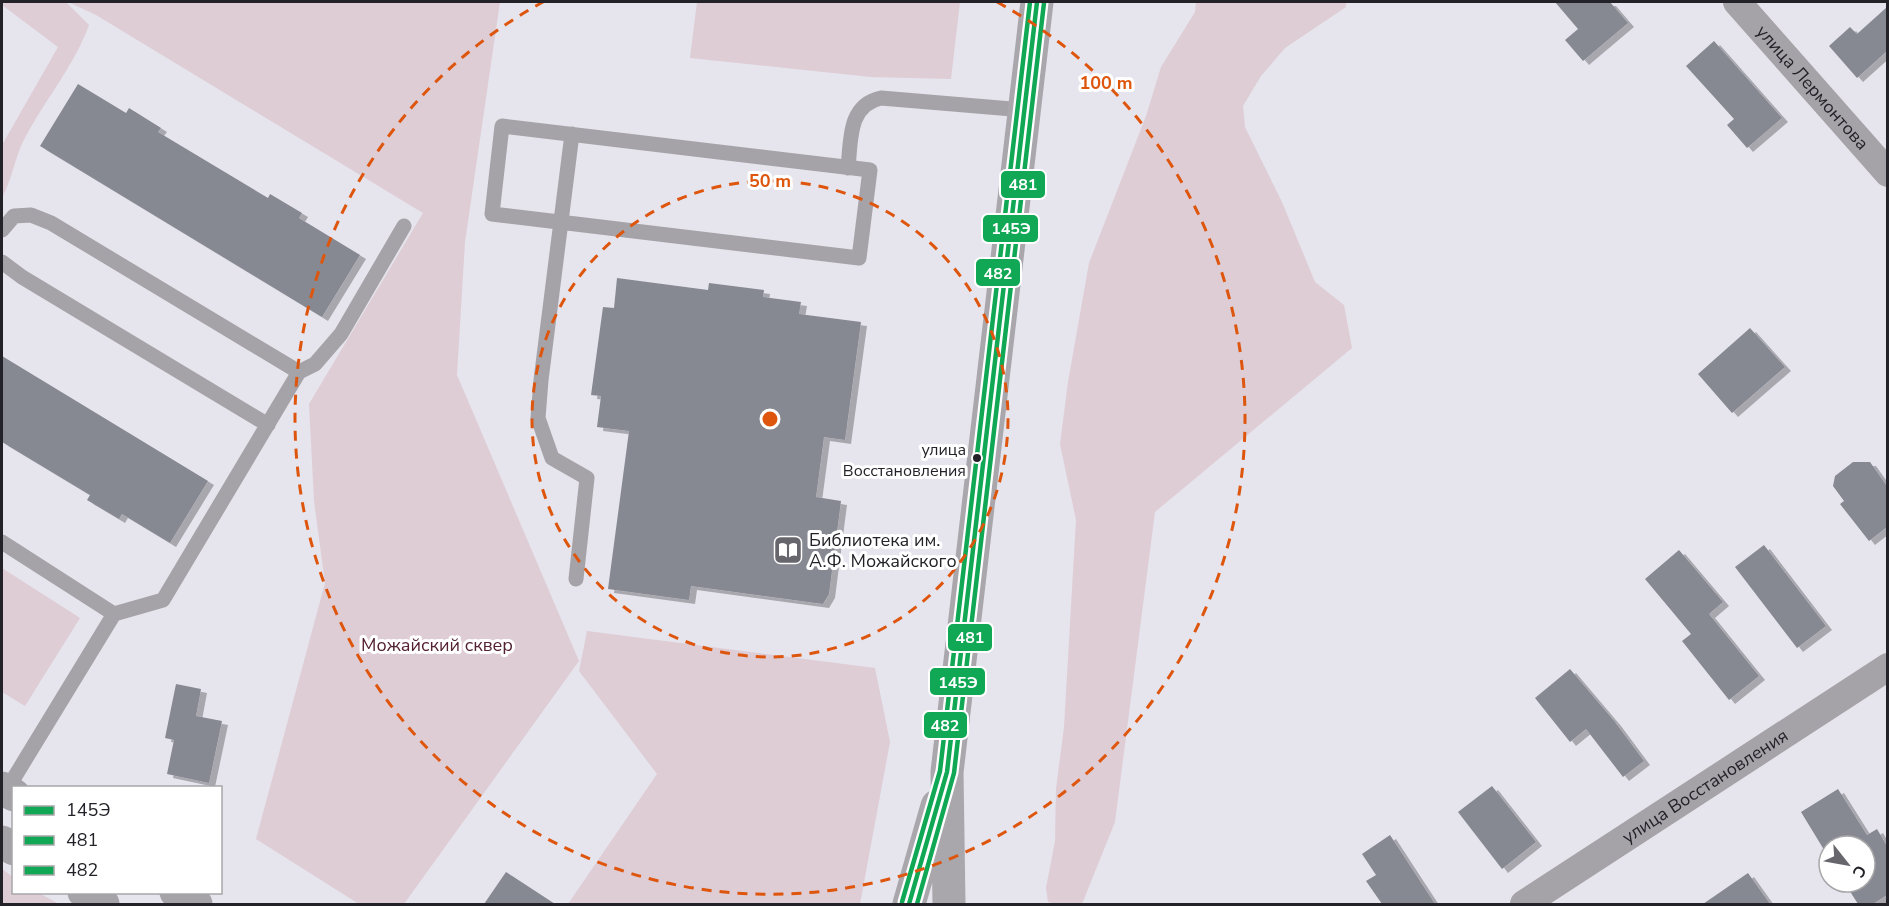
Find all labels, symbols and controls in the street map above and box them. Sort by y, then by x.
street label: улица Лермонтова [1751,20,1874,155]
text: 100 m [1079,71,1133,95]
text: 50 m [749,169,791,193]
line badge: 481 [1000,170,1046,199]
text: 481 [1009,174,1037,196]
line badge: 145Э [982,214,1039,243]
text: 145Э [991,218,1031,240]
line badge: 482 [975,258,1021,287]
text: 482 [984,263,1012,285]
centre of rings [760,409,780,429]
place label: улица Восстановления [843,439,966,482]
marker: улица Восстановления [971,452,983,464]
place label: Библиотека им. А.Ф. Можайского [809,528,957,573]
library icon: Библиотека им. А.Ф. Можайского [772,534,804,566]
line badge: 481 [947,623,993,652]
text: 481 [956,627,984,649]
park label: Можайский сквер [361,633,513,657]
line badge: 145Э [929,667,986,696]
text: 145Э [938,672,978,694]
line badge: 482 [923,711,968,739]
text: 482 [931,715,959,737]
street label: улица Восстановления [1617,723,1793,849]
legend [12,786,222,894]
text: 145Э [66,798,111,822]
text: 481 [66,828,98,852]
north arrow [1817,834,1877,894]
text: 482 [66,858,98,882]
text: С [1847,861,1871,882]

